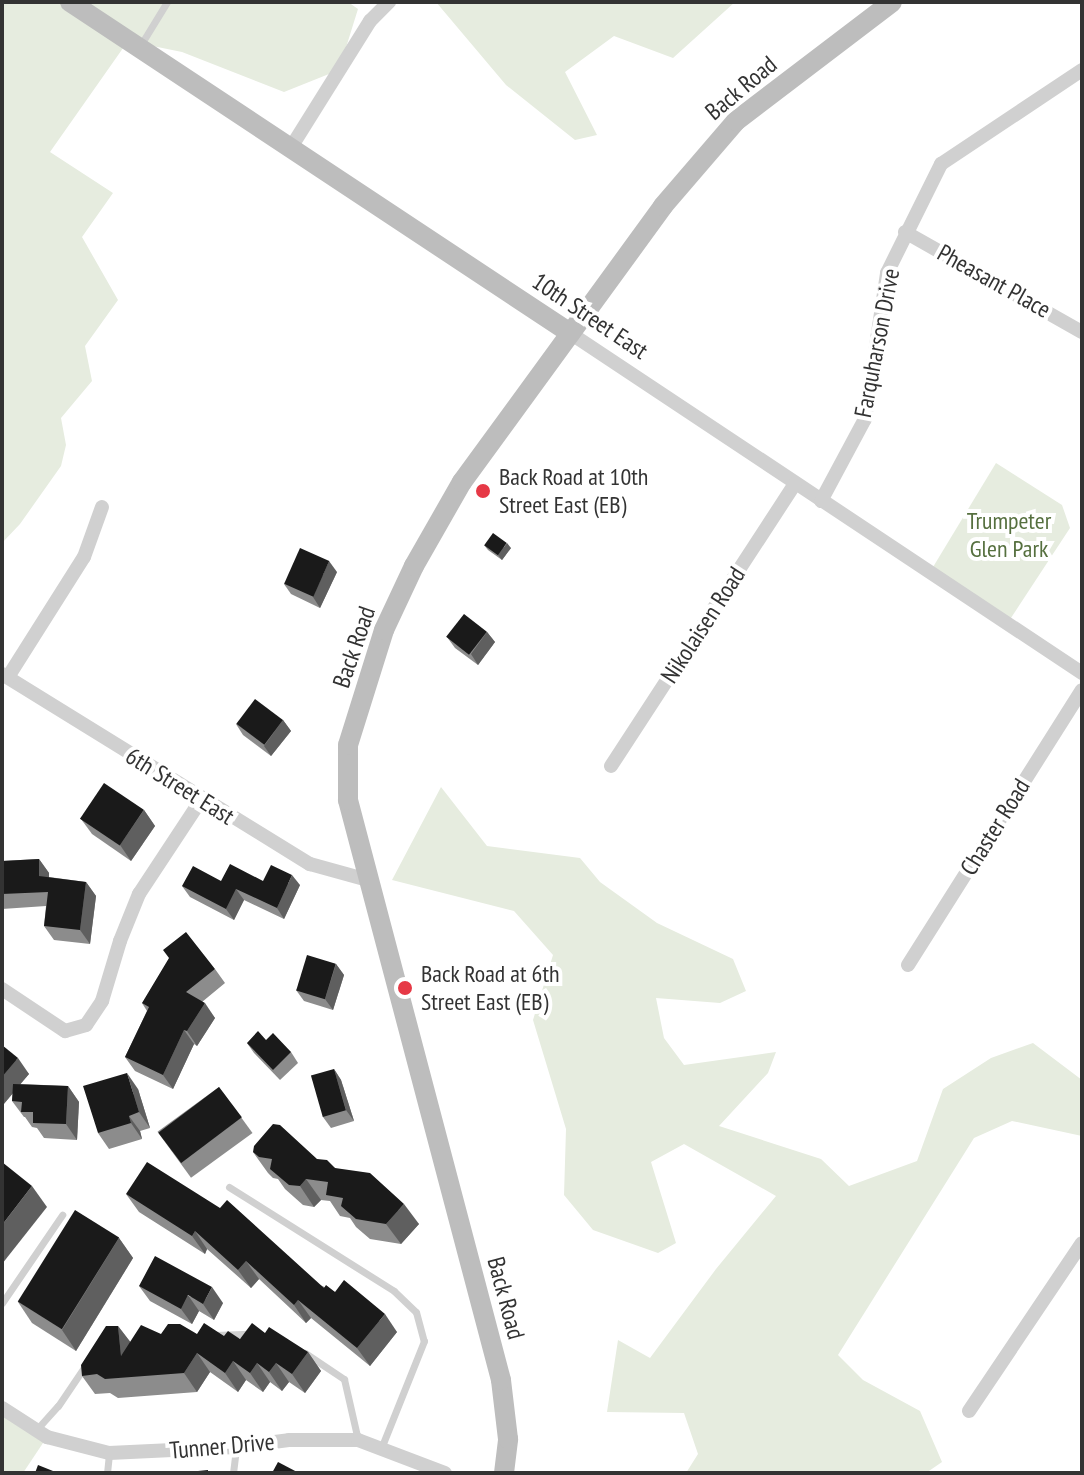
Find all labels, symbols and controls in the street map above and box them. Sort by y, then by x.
street label: Back Road [699,50,783,126]
street label: Pheasant Place [932,238,1056,324]
street label: Farquharson Drive [848,266,906,420]
street label: 10th Street East [527,267,653,365]
place label: Back Road at 10th Street East (EB) [499,463,649,519]
marker: Back Road at 10th Street East (EB) [474,482,492,500]
park label: Trumpeter Glen Park [967,507,1051,563]
street label: Nikolaisen Road [655,562,751,688]
street label: Back Road [327,602,381,692]
street label: 6th Street East [120,741,240,831]
street label: Chaster Road [954,773,1036,881]
place label: Back Road at 6th Street East (EB) [421,960,560,1016]
marker: Back Road at 6th Street East (EB) [396,979,414,997]
street label: Back Road [481,1253,531,1343]
street label: Tunner Drive [168,1427,276,1465]

